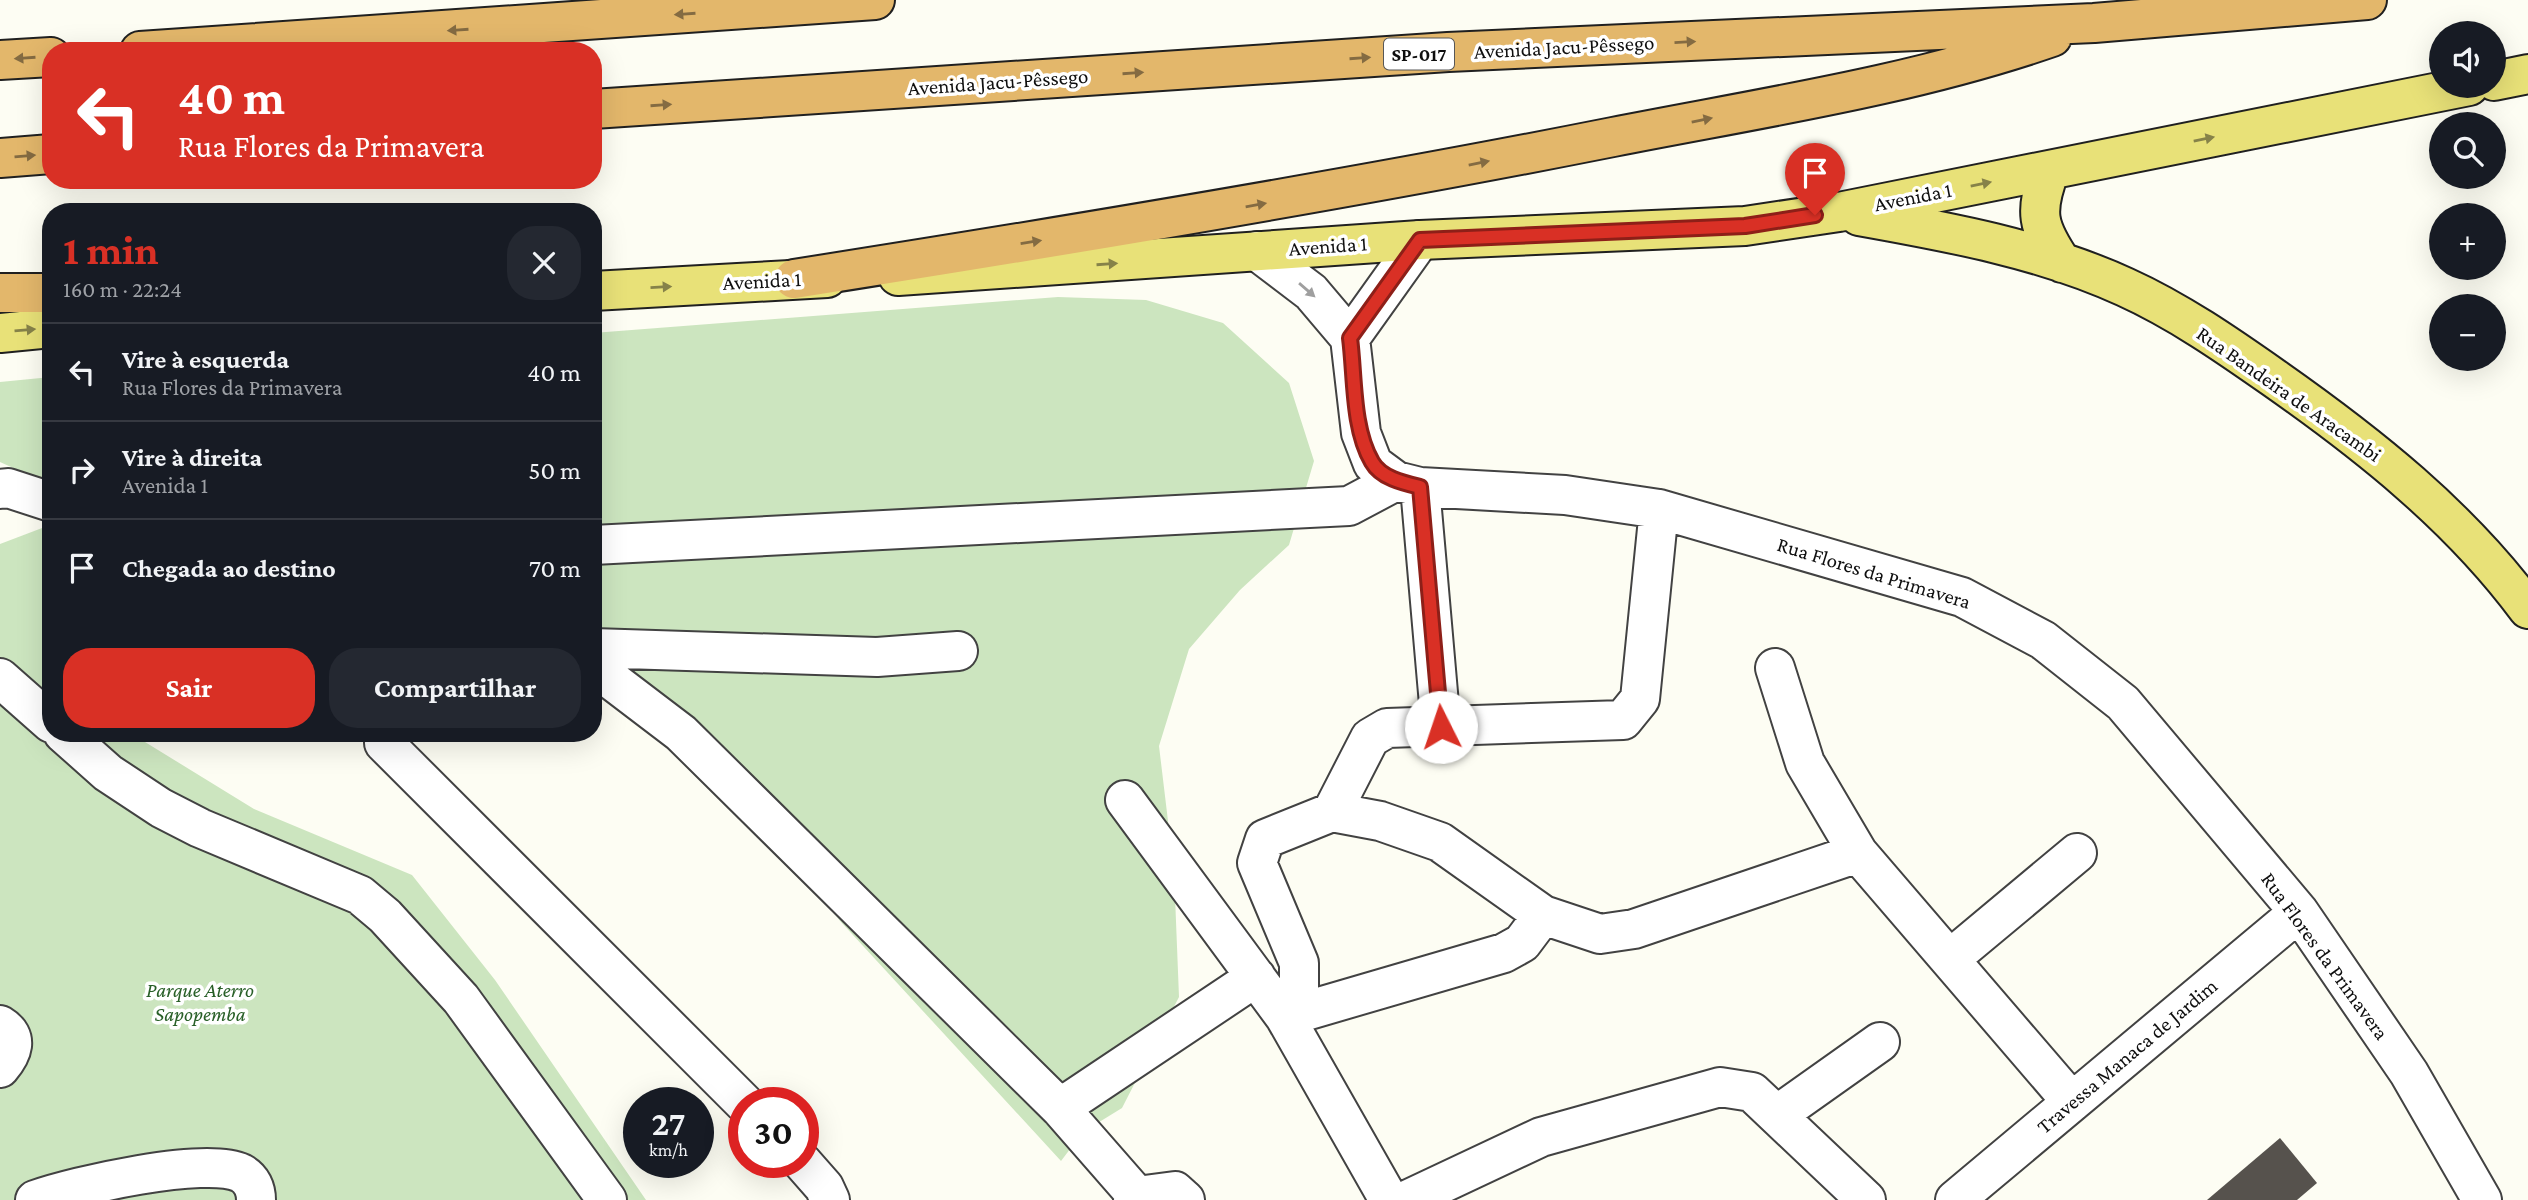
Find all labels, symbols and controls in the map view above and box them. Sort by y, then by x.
one-way arrow [674,9,696,20]
map controls [2429,21,2506,371]
button: sound [2429,21,2506,98]
one-way arrow [447,25,469,36]
street label: Avenida Jacu-Pêssego [1473,30,1655,64]
one-way arrow [1674,36,1696,47]
road number: SP-017 [1384,38,1454,70]
one-way arrow [1349,52,1371,63]
one-way arrow [14,53,36,64]
street label: Avenida Jacu-Pêssego [907,64,1089,100]
one-way arrow [1122,68,1144,79]
icon: left [63,70,154,161]
text: 40 m [178,70,285,125]
one-way arrow [651,99,673,110]
button: search [2429,112,2506,189]
one-way arrow [1691,114,1713,125]
text: Rua Flores da Primavera [178,128,484,164]
one-way arrow [2193,133,2215,144]
pin [1785,143,1845,215]
one-way arrow [15,150,37,161]
icon: arrive [1796,154,1834,192]
one-way arrow [1468,158,1490,169]
street label: Avenida 1 [1872,178,1954,216]
one-way arrow [1970,178,1992,189]
one-way arrow [1245,199,1267,210]
button: + [2429,203,2506,280]
text: 1 min [63,226,159,273]
button: close [507,226,581,300]
street label: Avenida 1 [1288,231,1368,261]
one-way arrow [1020,236,1042,247]
one-way arrow [1096,258,1118,269]
street label: Avenida 1 [722,267,802,295]
text: 160 m · 22:24 [63,276,182,302]
one-way arrow [651,281,673,292]
one-way arrow [1298,282,1316,298]
button: − [2429,294,2506,371]
street label: Rua Bandeira de Aracambi [2192,321,2386,467]
one-way arrow [15,325,37,336]
text: Vire à esquerda [122,345,289,374]
icon: left [63,353,101,391]
text: 40 m [527,358,581,387]
text: Rua Flores da Primavera [122,374,342,400]
text: Vire à direita [122,443,262,472]
icon: right [63,451,101,489]
text: 50 m [528,456,581,485]
text: Avenida 1 [122,472,208,498]
street label: Rua Flores da Primavera [1774,532,1974,614]
icon: arrive [63,549,101,587]
text: Chegada ao destino [122,554,336,583]
text: 70 m [529,554,581,583]
button: Sair [63,648,315,728]
button: Compartilhar [329,648,581,728]
position arrow [1404,690,1478,764]
street label: Rua Flores da Primavera [2256,868,2394,1045]
street label: Travessa Manaca de Jardim [2032,973,2222,1139]
park label: Parque Aterro Sapopemba [146,978,254,1026]
speed limit sign: 30 [728,1087,819,1178]
text: 27 [652,1104,685,1143]
text: km/h [649,1140,688,1160]

